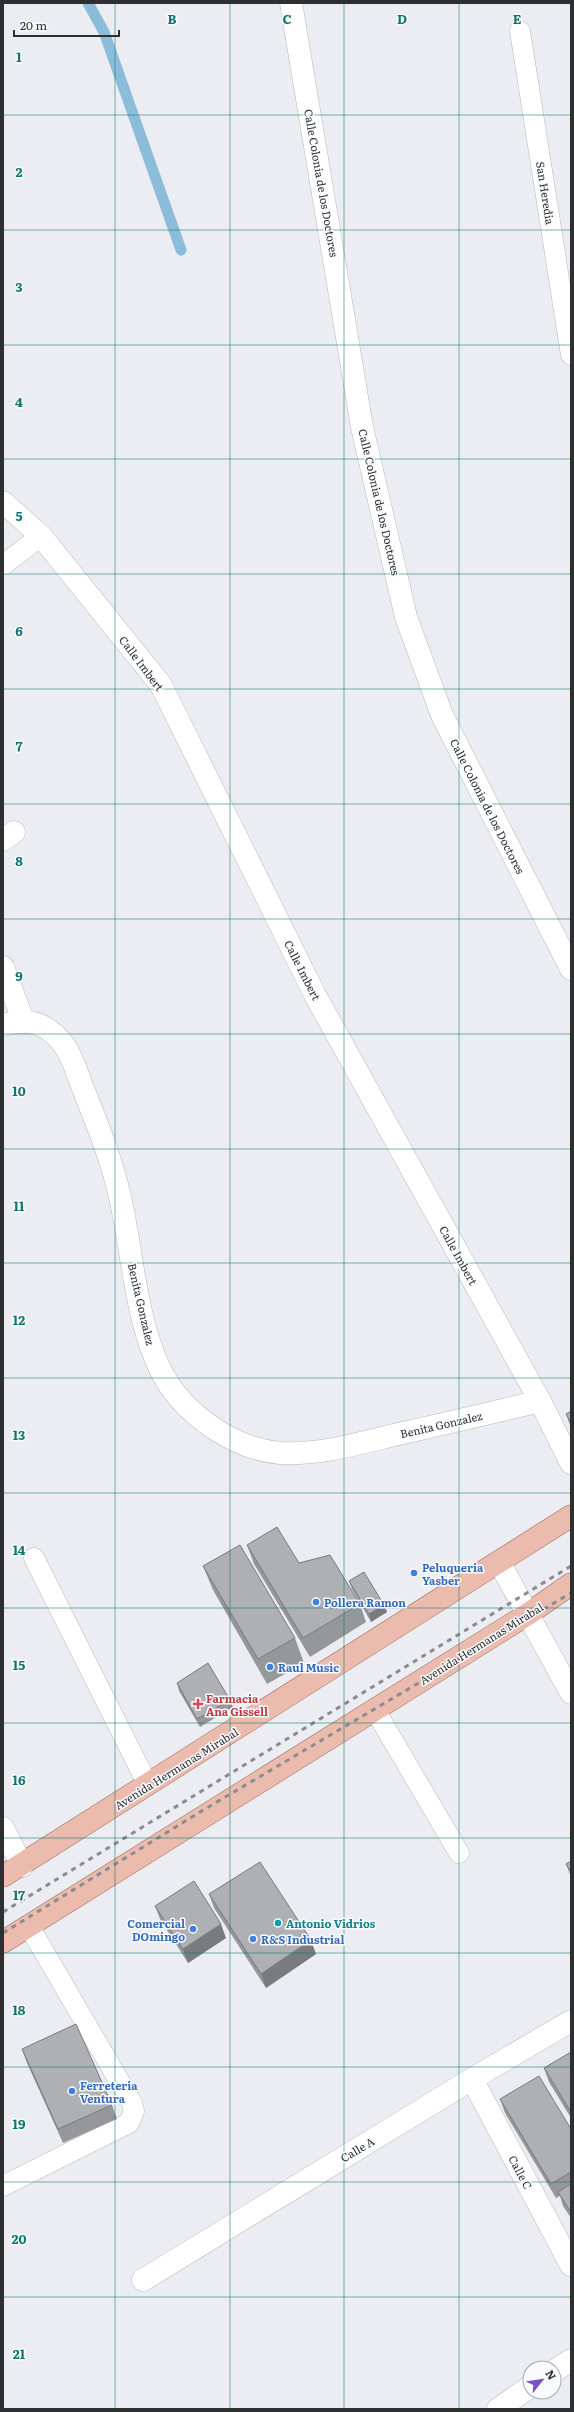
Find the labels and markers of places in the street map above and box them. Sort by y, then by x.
place label: Peluqueria Yasber [422,1559,484,1588]
marker: Peluqueria Yasber [409,1568,419,1578]
place label: Pollera Ramon [324,1594,406,1610]
marker: Pollera Ramon [311,1597,321,1607]
place label: Raul Music [278,1659,339,1675]
marker: Raul Music [265,1662,275,1672]
place label: Farmacia Ana Gissell [206,1690,268,1719]
marker: Farmacia Ana Gissell [193,1699,203,1709]
place label: Comercial DOmingo [127,1915,185,1944]
place label: Antonio Vidrios [286,1915,376,1931]
marker: Antonio Vidrios [273,1918,283,1928]
marker: Comercial DOmingo [188,1924,198,1934]
place label: R&S Industrial [261,1931,344,1947]
marker: R&S Industrial [248,1934,258,1944]
place label: Ferreteria Ventura [80,2077,138,2106]
marker: Ferreteria Ventura [67,2086,77,2096]

